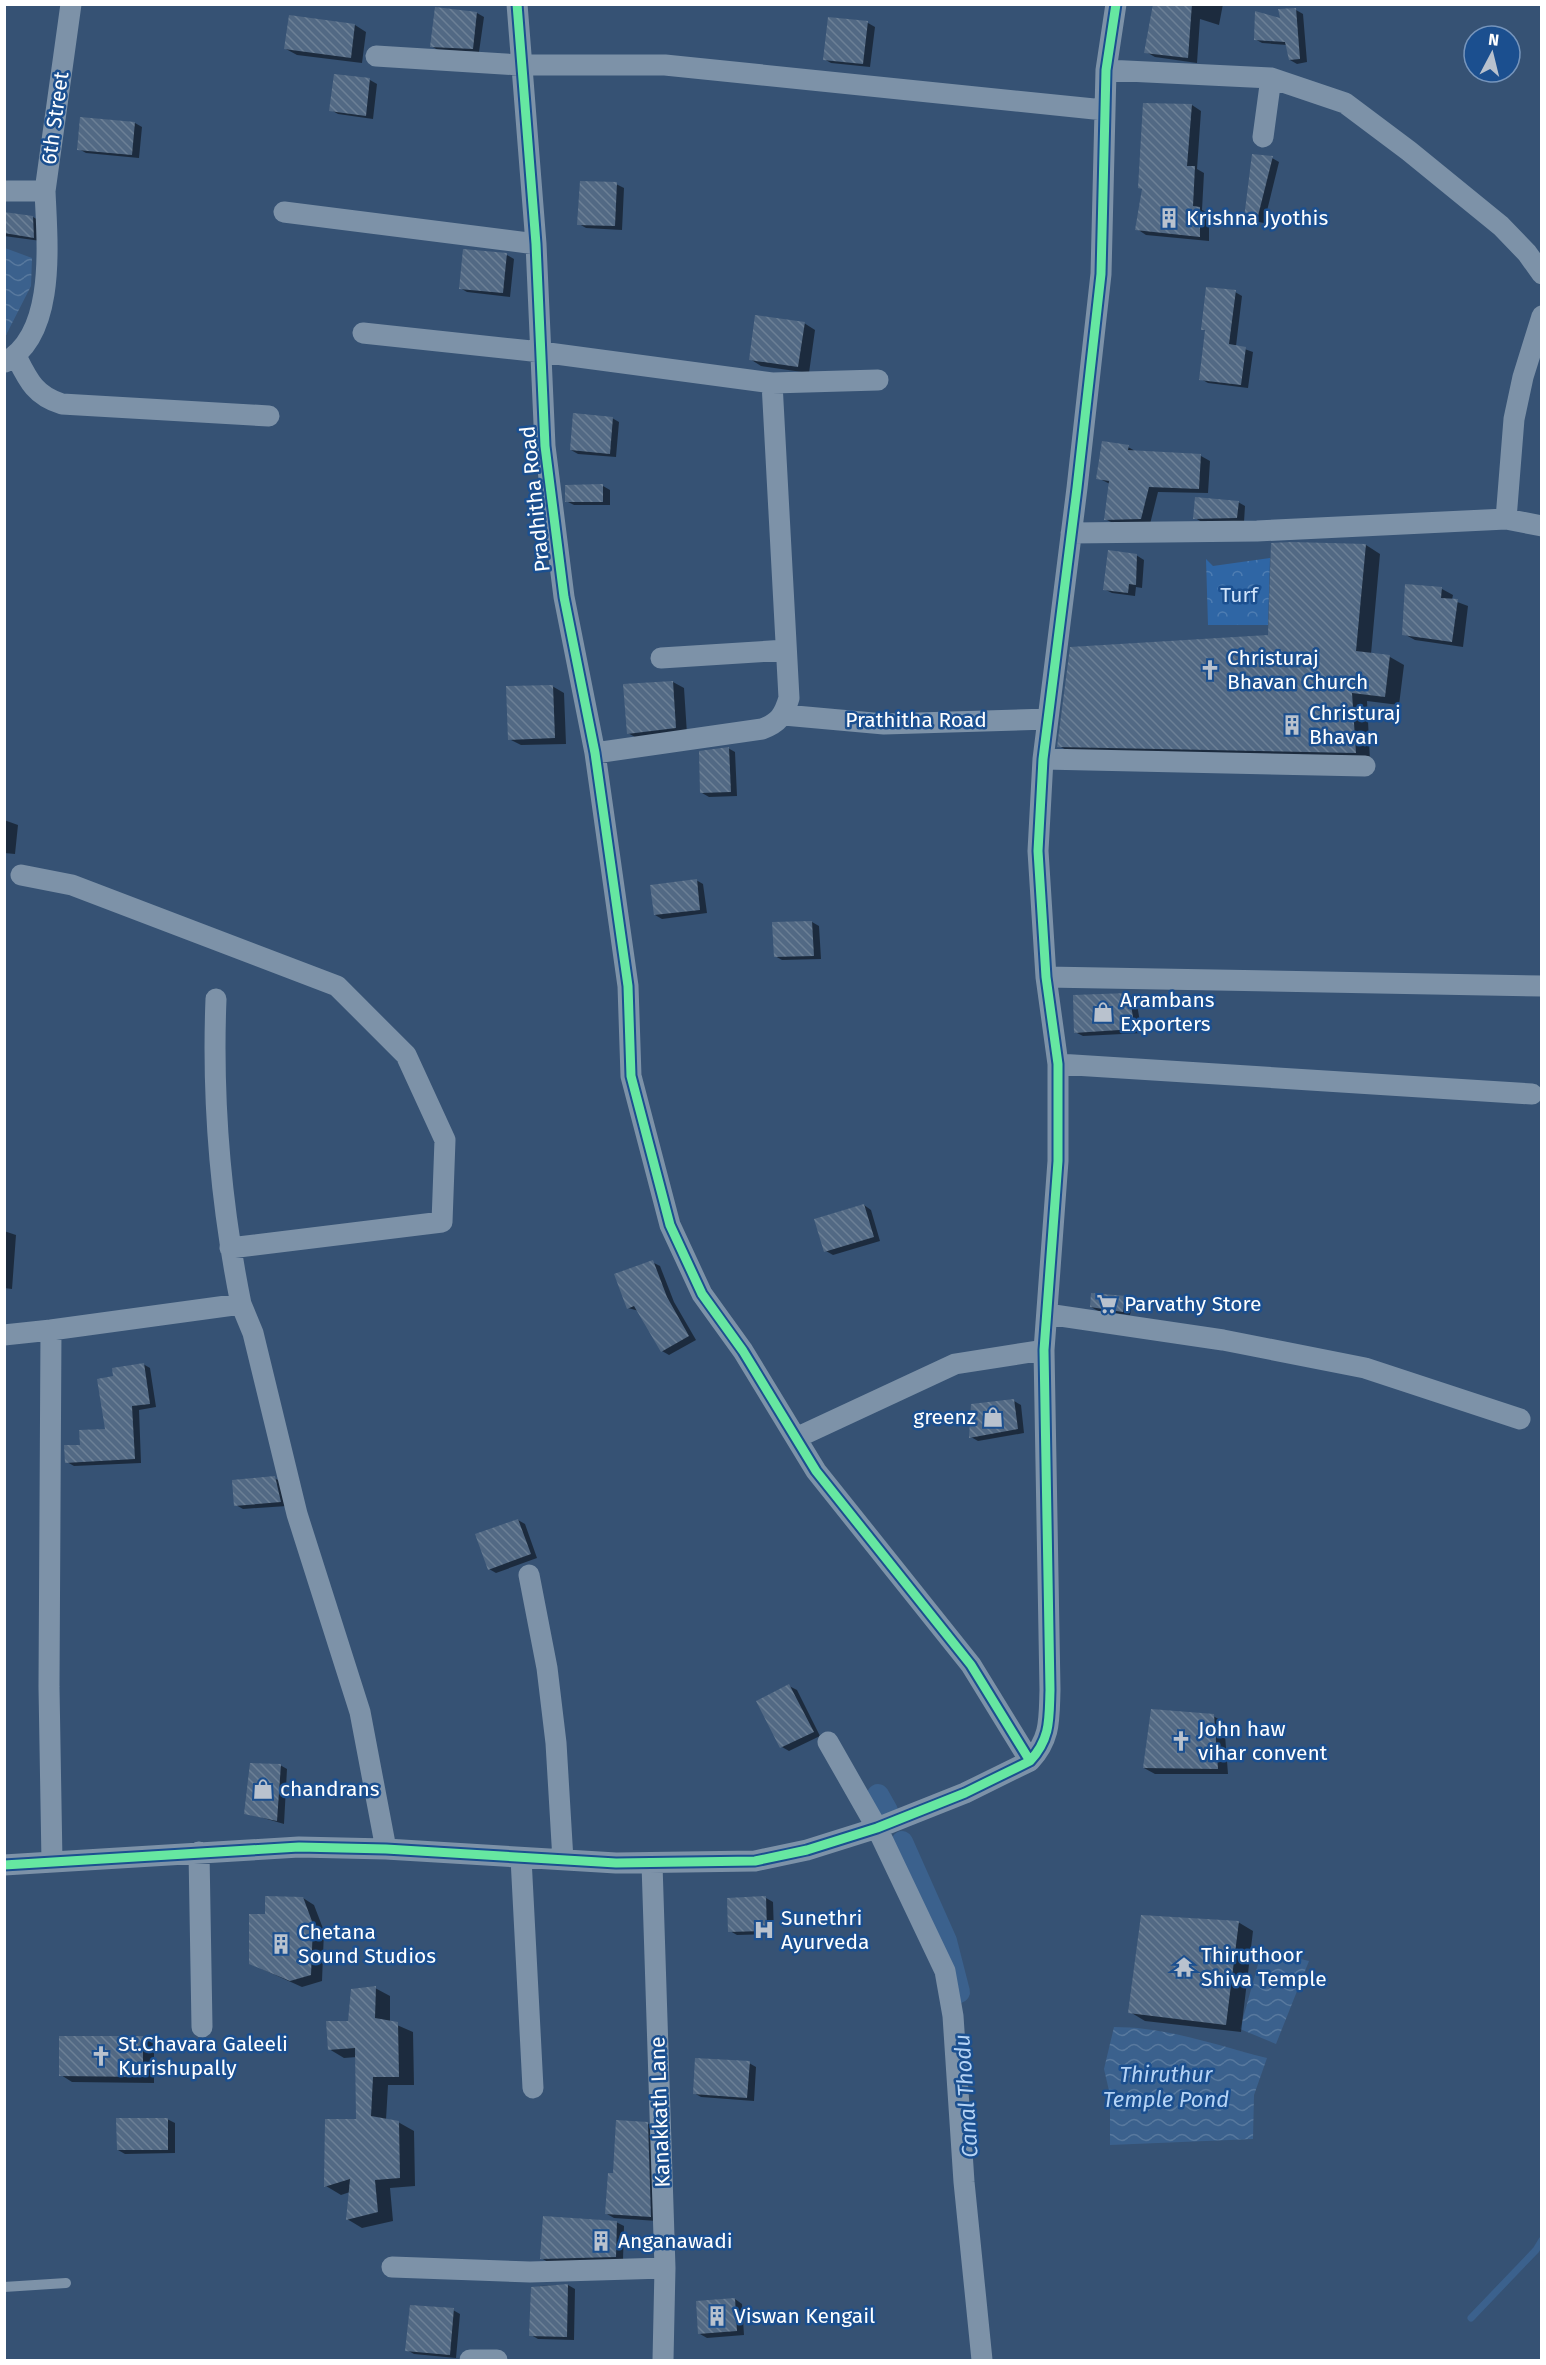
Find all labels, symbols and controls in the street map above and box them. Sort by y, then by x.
north arrow [1462,24,1522,84]
text: N [1487,30,1500,50]
street label: 6th Street [36,69,74,166]
place label: Krishna Jyothis [1186,205,1329,231]
building icon: Krishna Jyothis [1157,206,1181,230]
street label: Pradhitha Road [514,425,556,573]
park label: Turf [1220,582,1260,608]
place label: Christuraj Bhavan Church [1227,645,1368,695]
church icon: Christuraj Bhavan Church [1198,658,1222,682]
place label: Christuraj Bhavan [1309,700,1401,750]
street label: Prathitha Road [845,707,987,733]
building icon: Christuraj Bhavan [1280,713,1304,737]
place label: Arambans Exporters [1120,987,1215,1037]
shop icon: Arambans Exporters [1091,1000,1115,1024]
place label: Parvathy Store [1124,1291,1262,1317]
supermarket icon: Parvathy Store [1095,1292,1119,1316]
place label: greenz [913,1404,976,1430]
shop icon: greenz [981,1405,1005,1429]
place label: John haw vihar convent [1198,1716,1328,1766]
church icon: John haw vihar convent [1169,1729,1193,1753]
place label: chandrans [280,1776,380,1802]
shop icon: chandrans [251,1777,275,1801]
place label: Sunethri Ayurveda [781,1905,869,1955]
hospital icon: Sunethri Ayurveda [752,1918,776,1942]
place label: Chetana Sound Studios [298,1919,436,1969]
building icon: Chetana Sound Studios [269,1932,293,1956]
place label: Thiruthoor Shiva Temple [1201,1942,1327,1992]
temple icon: Thiruthoor Shiva Temple [1172,1955,1196,1979]
place label: St.Chavara Galeeli Kurishupally [118,2031,288,2081]
water label: Canal Thodu [948,2033,984,2159]
street label: Kanakkath Lane [644,2036,676,2188]
church icon: St.Chavara Galeeli Kurishupally [89,2044,113,2068]
water label: Thiruthur Temple Pond [1103,2061,1229,2113]
place label: Anganawadi [618,2228,733,2254]
building icon: Anganawadi [589,2229,613,2253]
place label: Viswan Kengail [734,2303,875,2329]
building icon: Viswan Kengail [705,2304,729,2328]

